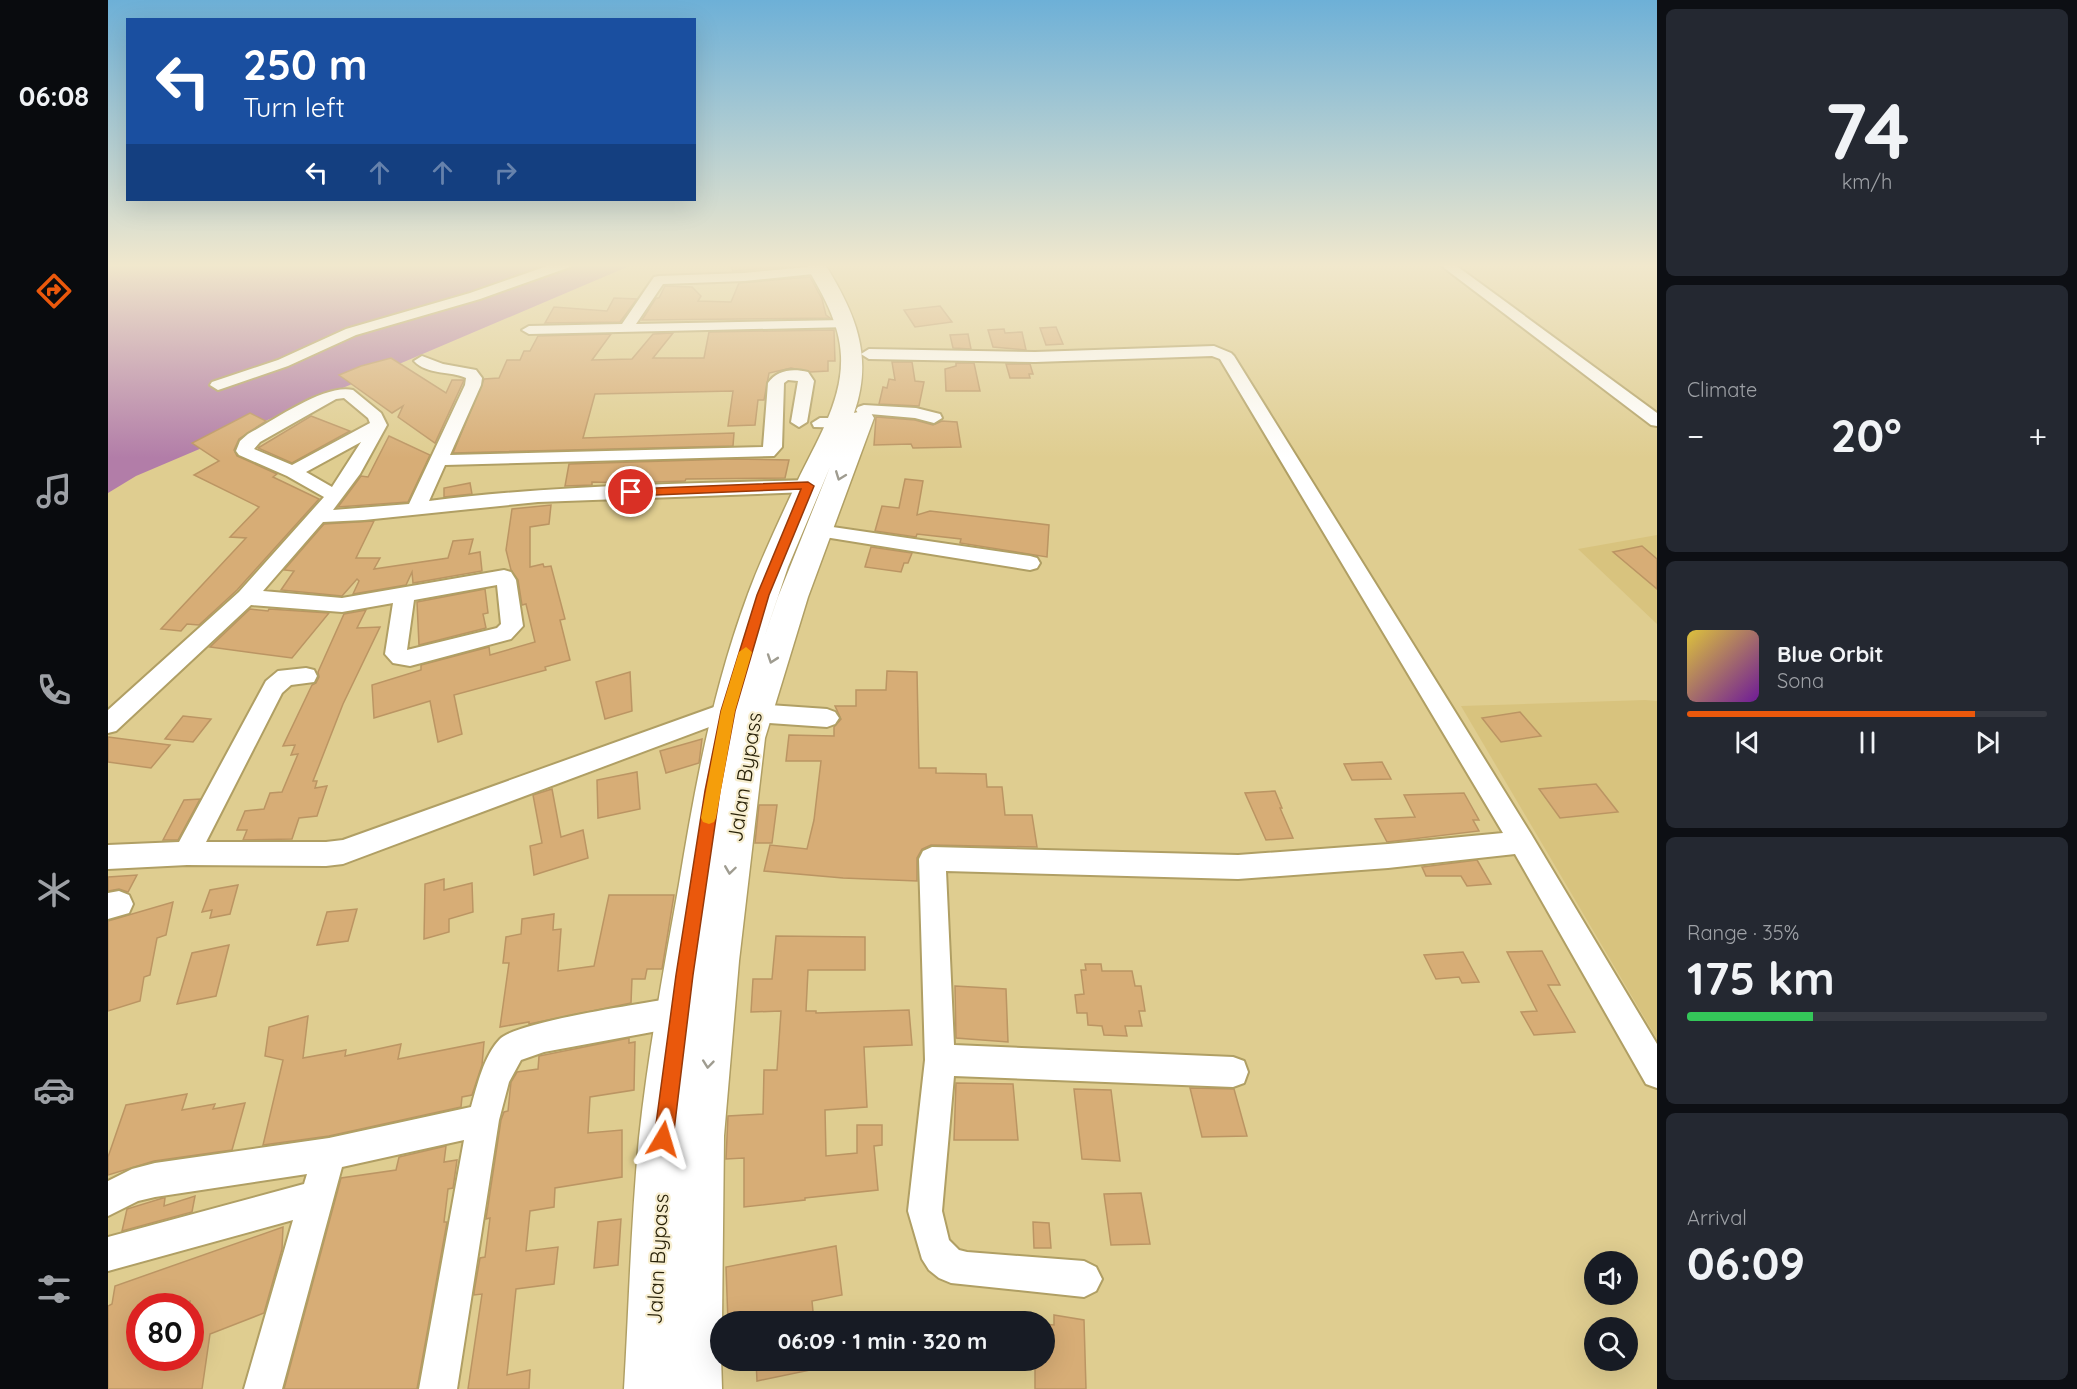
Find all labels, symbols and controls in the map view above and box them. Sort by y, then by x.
text: 250 m [243,38,367,91]
icon: left [144,42,222,120]
text: 06:08 [19,79,89,113]
text: 74 [1824,81,1910,179]
text: Turn left [243,90,345,124]
icon: left [300,156,333,189]
icon: ahead [363,156,396,189]
icon: ahead [426,156,459,189]
icon: right [489,156,522,189]
text: km/h [1842,169,1892,194]
icon: directions [33,270,75,312]
text: Climate [1687,377,1757,402]
text: 20° [1831,407,1902,463]
text: − [1687,415,1704,456]
text: + [2028,415,2047,456]
pin [605,466,656,517]
icon: music [33,470,75,512]
one-way arrow [835,470,847,481]
icon: arrive [614,475,647,508]
text: Blue Orbit [1777,640,1883,668]
one-way arrow [767,653,780,664]
text: Sona [1777,668,1824,693]
icon: phone [33,669,75,711]
street label: Jalan Bypass [721,710,767,844]
icon: previous [1731,726,1764,759]
icon: pause [1851,726,1884,759]
icon: next [1971,726,2004,759]
one-way arrow [725,866,737,875]
icon: climate [33,869,75,911]
text: Range · 35% [1687,920,1799,945]
text: 175 km [1687,950,1835,1006]
one-way arrow [702,1059,714,1069]
icon: car [33,1069,75,1111]
position arrow [631,1107,695,1171]
street label: Jalan Bypass [641,1193,673,1325]
text: Arrival [1687,1205,1747,1230]
text: 06:09 [1687,1235,1805,1291]
map controls [1584,1251,1638,1371]
button: sound [1584,1251,1638,1305]
icon: filters [33,1268,75,1310]
speed limit sign: 80 [126,1293,204,1371]
button: search [1584,1317,1638,1371]
text: 06:09 · 1 min · 320 m [778,1327,987,1355]

